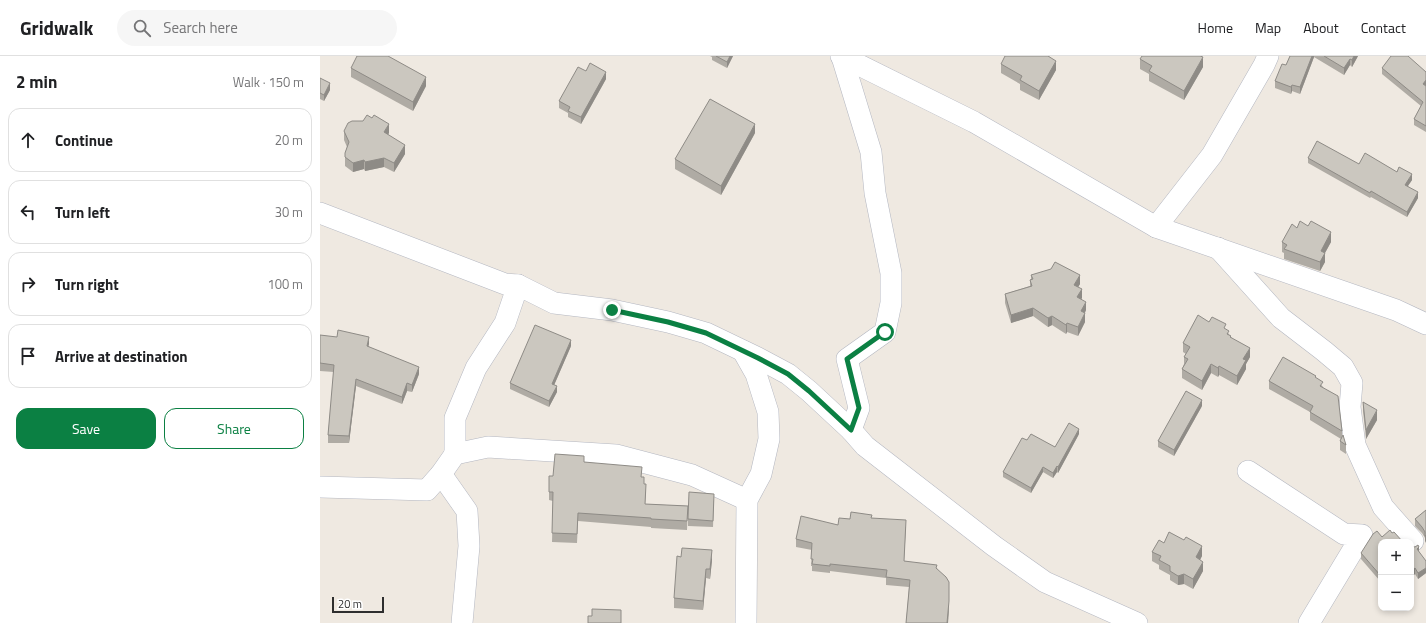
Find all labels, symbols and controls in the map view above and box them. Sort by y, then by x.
search box [117,10,397,46]
text: Gridwalk [20,13,93,42]
text: Search here [163,16,238,39]
icon: search [131,17,153,39]
text: Home [1198,17,1233,38]
text: Map [1255,17,1281,38]
text: About [1303,17,1339,38]
text: Contact [1361,17,1406,38]
text: 2 min [16,69,57,95]
text: Walk · 150 m [233,72,304,92]
icon: ahead [17,129,39,151]
text: Continue [55,129,113,152]
text: 20 m [275,130,303,150]
icon: left [17,201,39,223]
text: Turn left [55,201,110,224]
text: 30 m [275,202,303,222]
icon: right [17,273,39,295]
text: Turn right [55,273,119,296]
text: 100 m [267,274,303,294]
route end [603,301,621,319]
route start [876,323,894,341]
icon: arrive [17,345,39,367]
text: Arrive at destination [55,345,188,368]
button: Save [16,408,156,449]
button: Share [164,408,304,449]
map controls [1378,539,1414,611]
button: + [1378,539,1414,575]
button: − [1378,575,1414,611]
scale bar [332,595,384,614]
text: 20 m [338,596,362,612]

